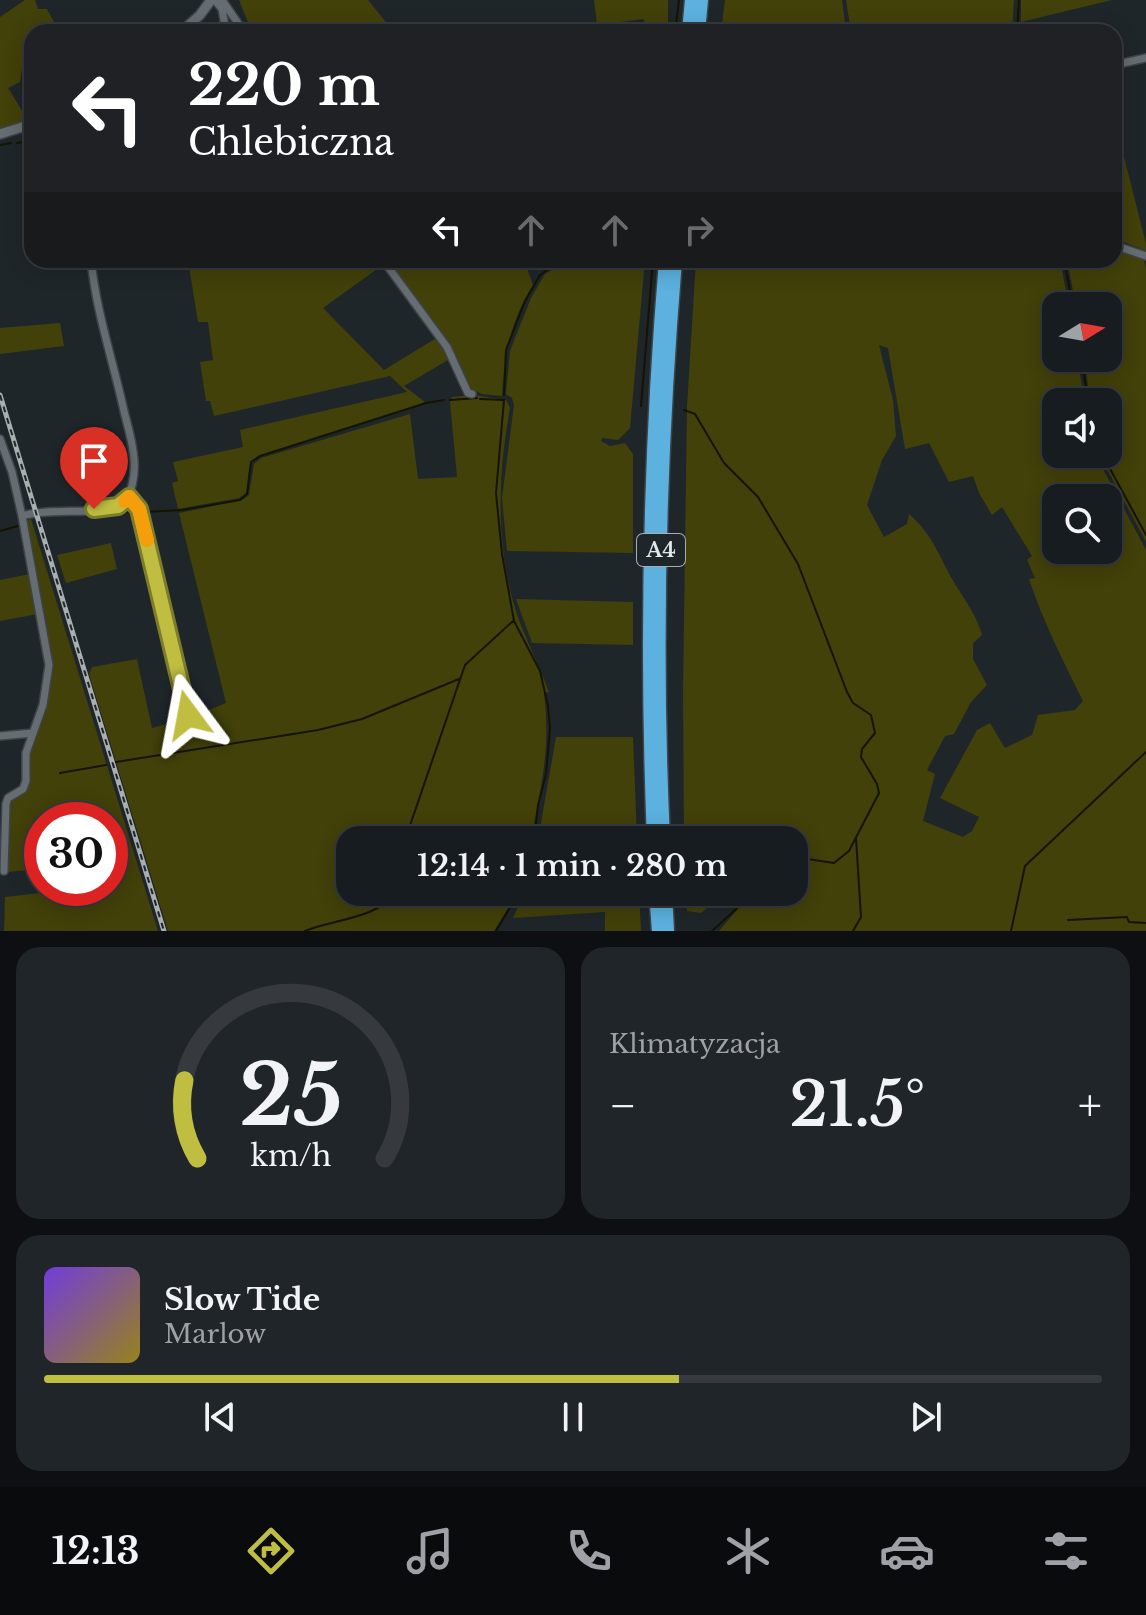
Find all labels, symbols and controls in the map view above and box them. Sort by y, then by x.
text: 220 m [188,51,380,120]
icon: left [56,56,160,160]
text: Chlebiczna [188,120,394,165]
icon: left [425,208,469,252]
icon: ahead [509,208,553,252]
icon: ahead [593,208,637,252]
icon: right [677,208,721,252]
north arrow [1042,292,1122,372]
map controls [1042,292,1122,564]
button: sound [1042,388,1122,468]
pin [60,427,128,509]
icon: arrive [72,439,116,483]
button: search [1042,484,1122,564]
road number: A4 [637,534,685,566]
position arrow [146,673,230,757]
speed limit sign: 30 [24,802,128,906]
text: 12:14 · 1 min · 280 m [417,847,727,884]
text: Klimatyzacja [609,1028,780,1060]
text: 25 [239,1044,342,1147]
text: 21.5° [789,1068,925,1142]
text: − [609,1078,637,1133]
text: + [1078,1078,1102,1133]
text: km/h [250,1138,331,1174]
text: Slow Tide [164,1281,320,1318]
text: Marlow [164,1318,266,1350]
icon: previous [198,1395,242,1439]
icon: pause [551,1395,595,1439]
icon: next [904,1395,948,1439]
icon: directions [243,1523,299,1579]
icon: music [402,1523,458,1579]
icon: phone [561,1523,617,1579]
icon: climate [720,1523,776,1579]
icon: car [879,1523,935,1579]
icon: filters [1038,1523,1094,1579]
text: 12:13 [52,1529,140,1574]

